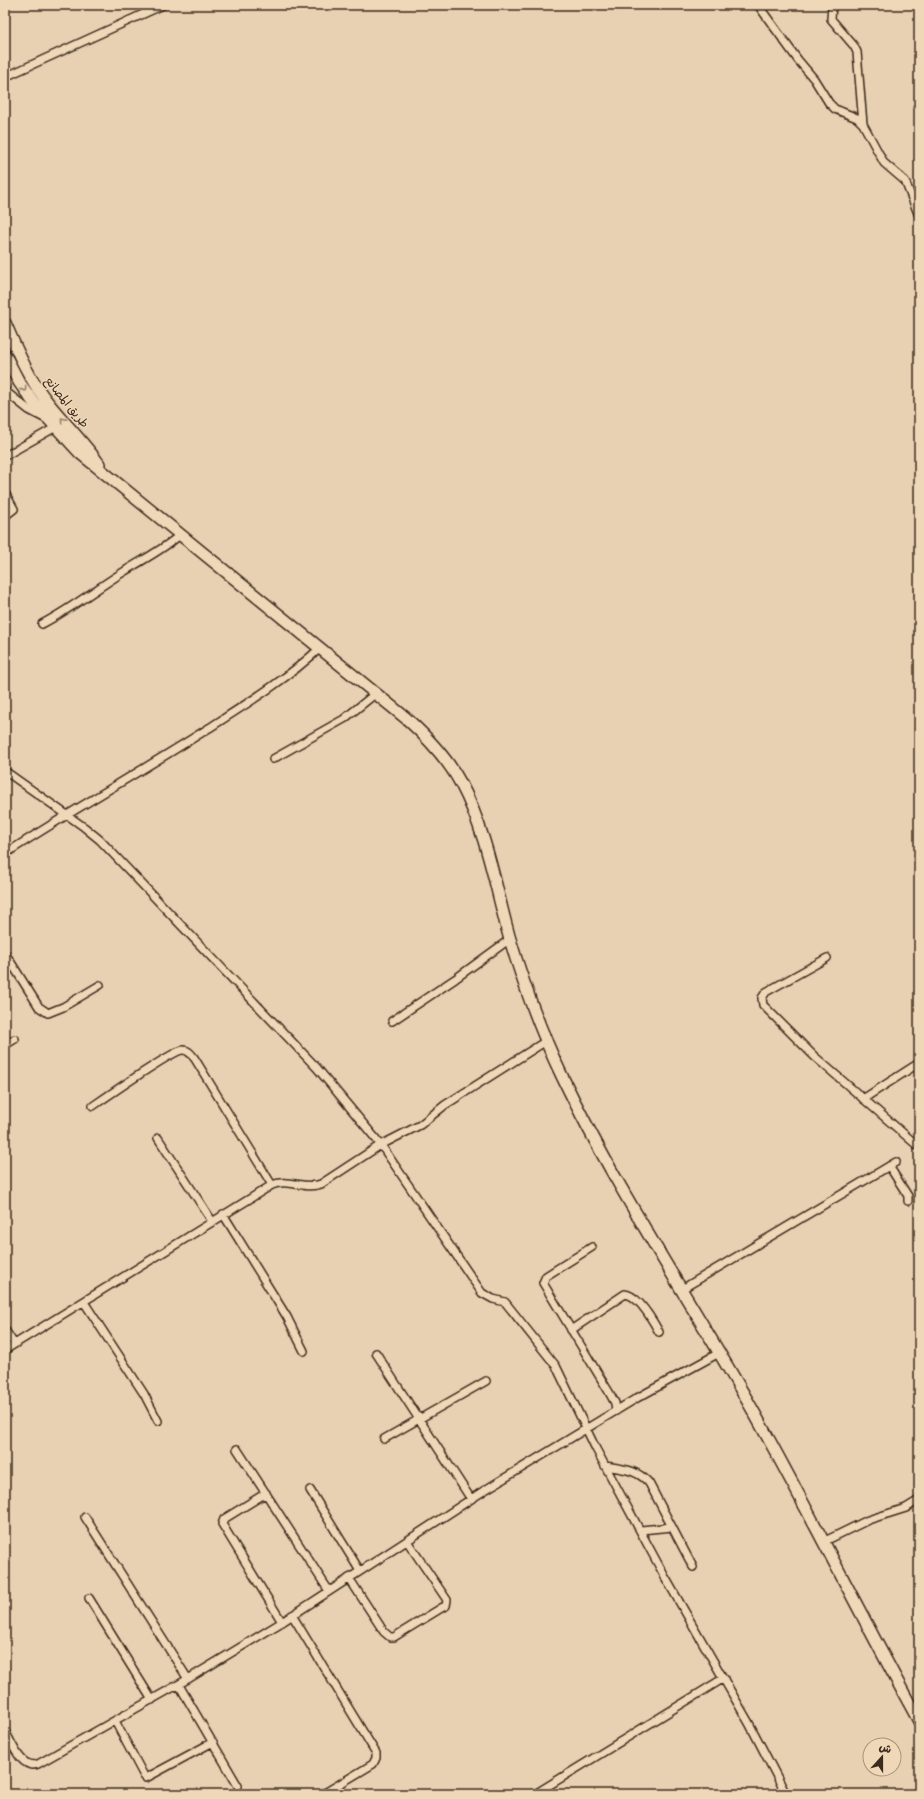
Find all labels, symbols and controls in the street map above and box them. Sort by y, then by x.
street label: طريق المصانع [41,374,92,432]
one-way arrow [19,384,26,391]
one-way arrow [61,418,68,425]
north arrow [862,1737,902,1777]
text: ش [877,1740,893,1756]

